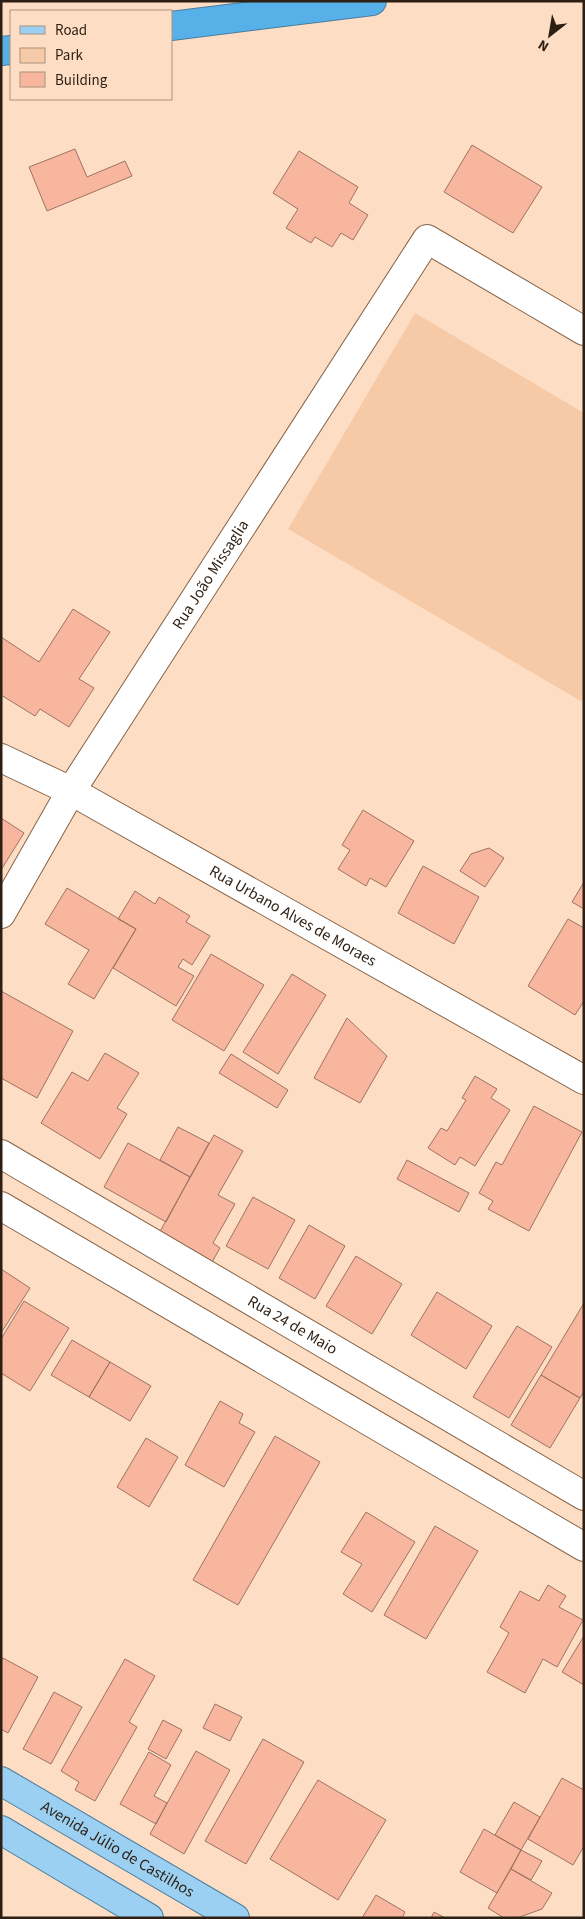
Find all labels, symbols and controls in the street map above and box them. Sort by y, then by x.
legend [10,10,172,100]
north arrow [525,10,575,60]
text: Road [55,20,87,41]
text: N [535,34,553,56]
text: Park [55,45,84,66]
text: Building [55,70,108,91]
street label: Rua João Missaglia [167,516,254,634]
street label: Rua Urbano Alves de Moraes [205,860,381,972]
street label: Rua 24 de Maio [244,1290,341,1360]
street label: Avenida Júlio de Castilhos [37,1796,199,1903]

